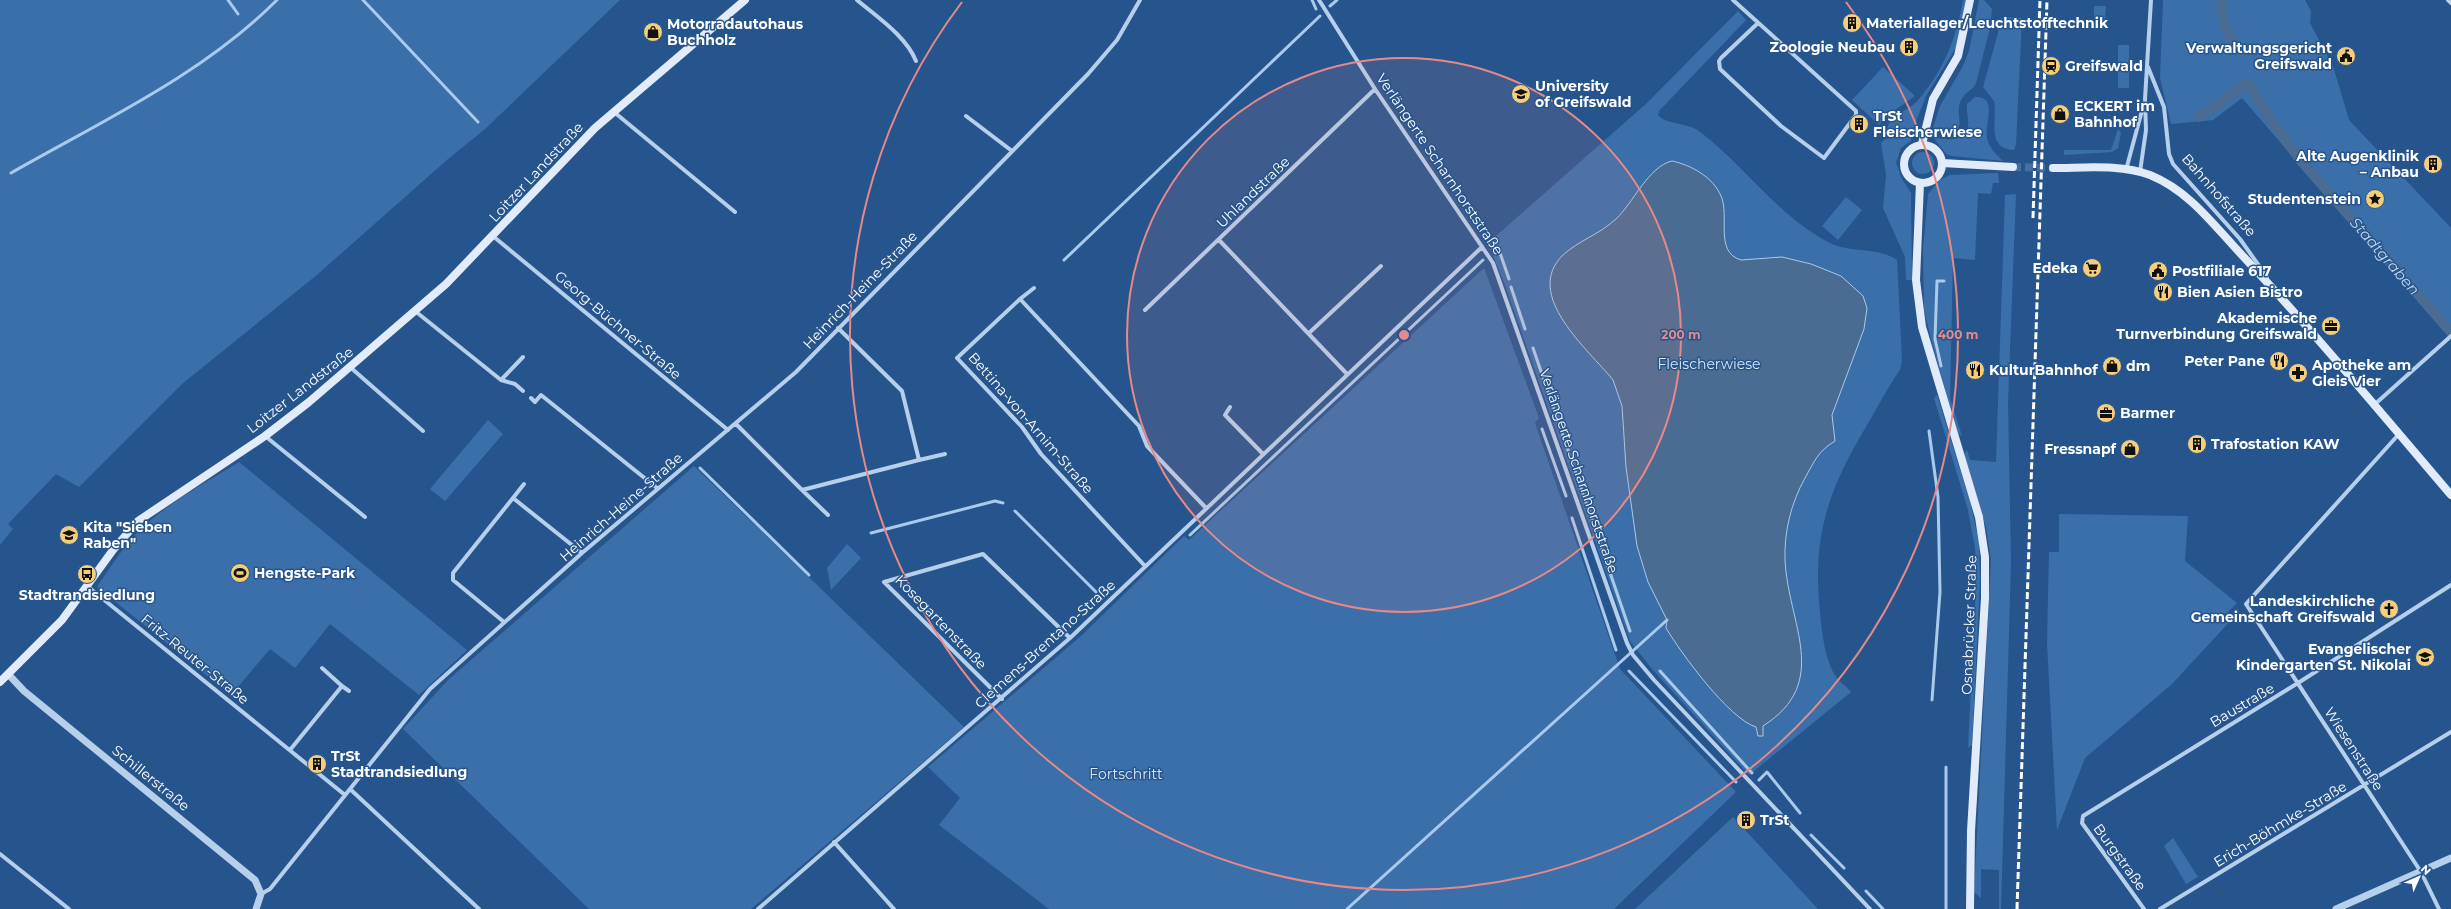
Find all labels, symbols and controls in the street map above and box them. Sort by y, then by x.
building icon: Materiallager/Leuchtstofftechnik [1841,12,1863,34]
place label: Materiallager/Leuchtstofftechnik [1866,14,2109,32]
place label: Motorradautohaus Buchholz [667,15,804,49]
shop icon: Motorradautohaus Buchholz [642,21,664,43]
building icon: Zoologie Neubau [1898,36,1920,58]
place label: Zoologie Neubau [1770,38,1895,56]
place label: Verwaltungsgericht Greifswald [2185,39,2332,73]
public building icon: Verwaltungsgericht Greifswald [2335,45,2357,67]
station icon: Greifswald [2040,55,2062,77]
place label: Greifswald [2065,57,2143,75]
street label: Verlängerte Scharnhorststraße [1372,70,1508,258]
place label: University of Greifswald [1535,77,1631,111]
school or university icon: University of Greifswald [1510,83,1532,105]
place label: ECKERT im Bahnhof [2074,97,2155,131]
shop icon: ECKERT im Bahnhof [2049,103,2071,125]
place label: TrSt Fleischerwiese [1873,107,1982,141]
building icon: TrSt Fleischerwiese [1848,113,1870,135]
street label: Loitzer Landstraße [485,118,587,226]
place label: Alte Augenklinik – Anbau [2295,147,2420,181]
street label: Bahnhofstraße [2178,150,2260,240]
street label: Uhlandstraße [1213,152,1293,232]
building icon: Alte Augenklinik – Anbau [2422,153,2444,175]
place icon: Studentenstein [2364,188,2386,210]
place label: Studentenstein [2248,190,2361,208]
water label: Stadtgraben [2346,213,2424,299]
street label: Heinrich-Heine-Straße [799,227,921,353]
supermarket icon: Edeka [2081,257,2103,279]
place label: Edeka [2032,259,2078,277]
public building icon: Postfiliale 617 [2147,260,2169,282]
place label: Postfiliale 617 [2172,262,2272,280]
street label: Georg-Büchner-Straße [551,267,685,383]
restaurant icon: Bien Asien Bistro [2152,281,2174,303]
place label: Bien Asien Bistro [2177,283,2303,301]
place label: Akademische Turnverbindung Greifswald [2116,309,2317,343]
office icon: Akademische Turnverbindung Greifswald [2320,315,2342,337]
text: 200 m [1661,327,1701,342]
text: 400 m [1938,327,1978,342]
centre of rings [1397,328,1411,342]
street label: Loitzer Landstraße [243,343,357,437]
street label: Bettina-von-Arnim-Straße [965,349,1097,497]
restaurant icon: Peter Pane [2268,350,2290,372]
place label: Peter Pane [2184,352,2265,370]
park label: Fleischerwiese [1657,355,1761,373]
shop icon: dm [2101,355,2123,377]
place label: Apotheke am Gleis Vier [2311,356,2411,390]
place label: dm [2126,357,2150,375]
restaurant icon: KulturBahnhof [1964,359,1986,381]
place label: KulturBahnhof [1989,361,2098,379]
pharmacy icon: Apotheke am Gleis Vier [2287,362,2309,384]
street label: Verlängerte Scharnhorststraße [1536,366,1622,576]
office icon: Barmer [2095,402,2117,424]
place label: Barmer [2120,404,2175,422]
building icon: Trafostation KAW [2186,433,2208,455]
place label: Trafostation KAW [2211,435,2340,453]
shop icon: Fressnapf [2119,438,2141,460]
place label: Fressnapf [2044,440,2117,458]
street label: Heinrich-Heine-Straße [556,449,686,565]
place label: Kita "Sieben Raben" [83,518,172,552]
school or university icon: Kita "Sieben Raben" [58,524,80,546]
street label: Osnabrücker Straße [1958,555,1980,695]
sports icon: Hengste-Park [229,562,251,584]
bus stop icon: Stadtrandsiedlung [76,563,98,585]
place label: Hengste-Park [254,564,356,582]
street label: Kosegartenstraße [891,571,991,673]
street label: Clemens-Brentano-Straße [971,576,1119,712]
place label: Stadtrandsiedlung [19,586,155,604]
place label: Landeskirchliche Gemeinschaft Greifswald [2191,592,2375,626]
church icon: Landeskirchliche Gemeinschaft Greifswald [2378,598,2400,620]
street label: Fritz-Reuter-Straße [137,610,253,708]
place label: Evangelischer Kindergarten St. Nikolai [2236,640,2411,674]
school or university icon: Evangelischer Kindergarten St. Nikolai [2414,646,2436,668]
street label: Baustraße [2207,679,2277,731]
street label: Wiesenstraße [2320,704,2388,794]
street label: Schillerstraße [108,741,194,815]
place label: TrSt Stadtrandsiedlung [331,747,467,781]
building icon: TrSt Stadtrandsiedlung [306,753,328,775]
park label: Fortschritt [1089,765,1163,783]
street label: Erich-Böhmke-Straße [2210,777,2350,871]
building icon: TrSt [1735,809,1757,831]
place label: TrSt [1760,811,1789,829]
street label: Burgstraße [2090,820,2150,894]
north arrow [2399,857,2439,897]
text: N [2418,862,2434,878]

